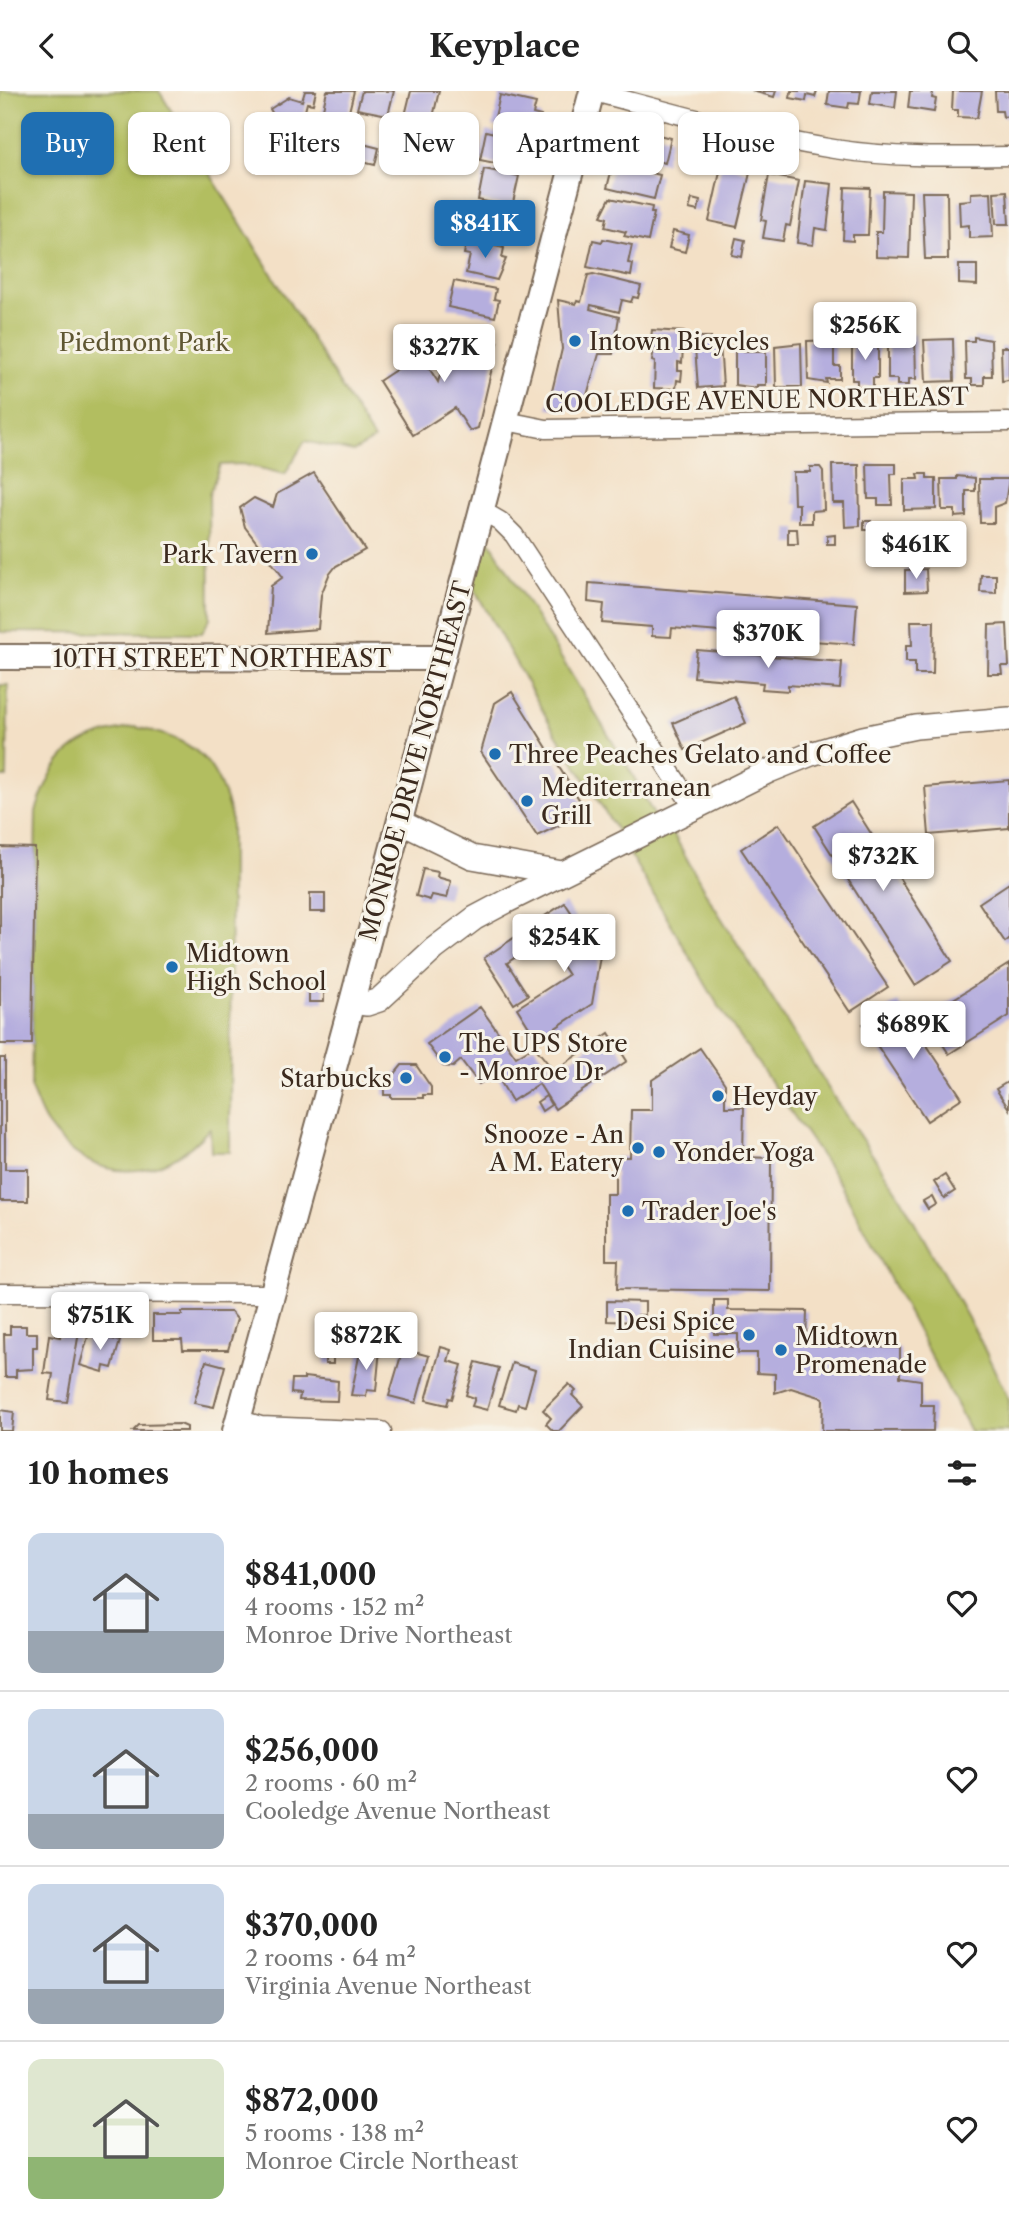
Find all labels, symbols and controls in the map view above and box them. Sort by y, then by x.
text: Keyplace [429,26,580,65]
icon: back [28,27,66,65]
icon: search [943,27,981,65]
chip: Buy [21,112,114,175]
chip: Rent [128,112,230,175]
chip: Filters [244,112,365,175]
chip: New [379,112,479,175]
chip: Apartment [493,112,664,175]
chip: House [678,112,799,175]
pin: $841K [436,201,534,260]
text: $841K [450,209,520,237]
pin: $256K [816,303,914,362]
text: $256K [829,311,901,339]
pin: $327K [395,324,493,384]
place label: Intown Bicycles [589,327,769,356]
park label: Piedmont Park [59,328,230,357]
text: $327K [409,333,479,361]
marker: Intown Bicycles [567,333,583,349]
street label: COOLEDGE AVENUE NORTHEAST [545,382,969,418]
pin: $461K [867,521,965,581]
text: $461K [882,530,950,558]
place label: Park Tavern [162,540,298,569]
marker: Park Tavern [304,546,320,562]
street label: MONROE DRIVE NORTHEAST [353,578,477,944]
pin: $370K [719,611,817,670]
text: $370K [733,619,803,647]
street label: 10TH STREET NORTHEAST [53,644,391,673]
place label: Three Peaches Gelato and Coffee [509,740,891,769]
marker: Three Peaches Gelato and Coffee [487,746,503,762]
place label: Mediterranean Grill [541,773,711,830]
marker: Mediterranean Grill [519,793,535,809]
pin: $732K [834,833,932,893]
text: $732K [848,842,918,870]
pin: $254K [515,915,613,974]
text: $254K [528,923,600,951]
place label: Midtown High School [186,939,327,996]
marker: Midtown High School [164,959,180,975]
pin: $689K [864,1002,962,1061]
text: $689K [877,1010,949,1038]
place label: The UPS Store - Monroe Dr [459,1029,628,1086]
marker: The UPS Store - Monroe Dr [437,1049,453,1065]
place label: Starbucks [280,1064,392,1093]
marker: Starbucks [398,1070,414,1086]
place label: Heyday [732,1082,818,1111]
marker: Heyday [710,1088,726,1104]
place label: Snooze - An A M. Eatery [484,1120,625,1177]
place label: Yonder Yoga [672,1138,815,1167]
marker: Snooze - An A M. Eatery [630,1140,646,1156]
marker: Yonder Yoga [651,1144,667,1160]
place label: Trader Joe's [642,1197,777,1226]
marker: Trader Joe's [620,1203,636,1219]
pin: $751K [51,1293,149,1352]
text: $751K [67,1301,133,1329]
place label: Desi Spice Indian Cuisine [568,1307,735,1364]
pin: $872K [317,1313,415,1372]
text: $872K [331,1321,401,1349]
place label: Midtown Promenade [795,1322,927,1379]
marker: Desi Spice Indian Cuisine [741,1327,757,1343]
marker: Midtown Promenade [773,1342,789,1358]
icon: filters [943,1454,981,1492]
text: 10 homes [28,1455,169,1492]
text: $841,000 [245,1556,377,1593]
icon: home [84,1561,168,1645]
icon: heart [943,1584,981,1622]
text: 4 rooms · 152 m² [245,1593,425,1621]
text: Monroe Drive Northeast [245,1621,512,1649]
text: $256,000 [245,1732,379,1769]
icon: home [84,1737,168,1821]
icon: heart [943,1760,981,1798]
text: 2 rooms · 60 m² [245,1769,417,1797]
text: Cooledge Avenue Northeast [245,1797,550,1825]
text: $370,000 [245,1907,378,1944]
icon: home [84,1912,168,1996]
icon: heart [943,1935,981,1973]
text: 2 rooms · 64 m² [245,1944,416,1972]
text: Virginia Avenue Northeast [245,1972,531,2000]
text: $872,000 [245,2082,379,2119]
icon: home [84,2087,168,2171]
icon: heart [943,2110,981,2148]
text: 5 rooms · 138 m² [245,2119,424,2147]
text: Monroe Circle Northeast [245,2147,518,2175]

